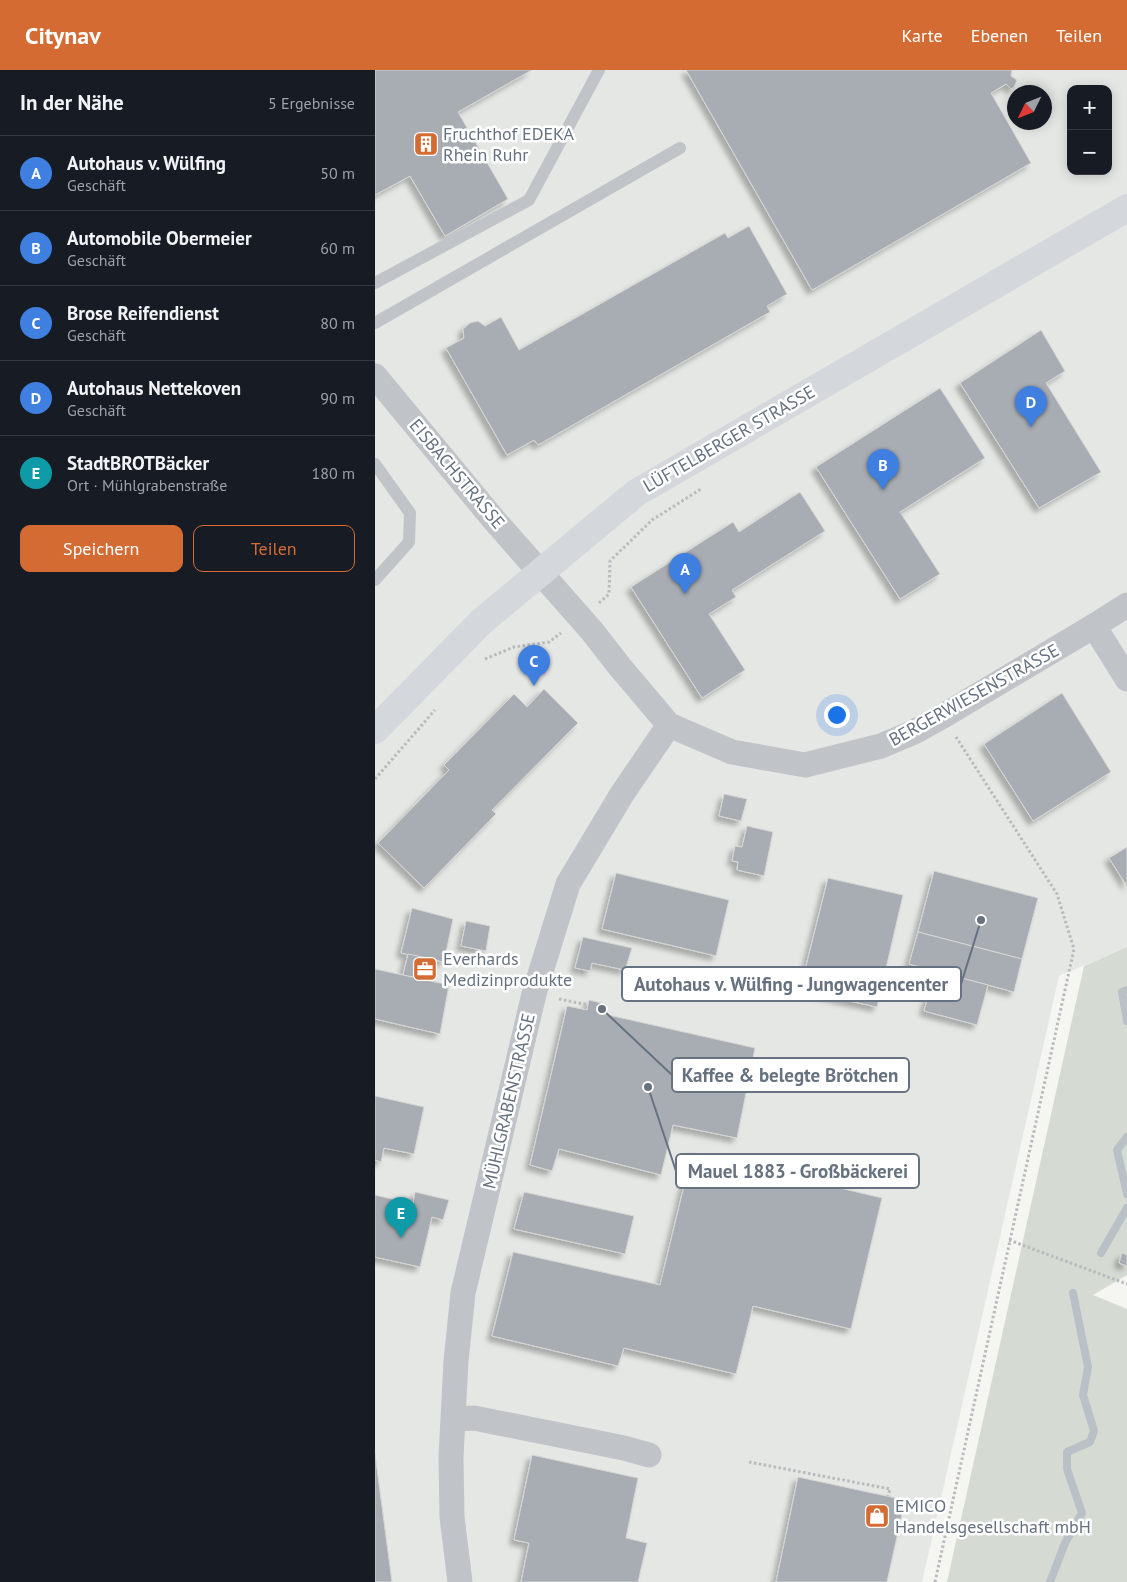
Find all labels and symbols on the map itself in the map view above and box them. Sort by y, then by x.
north arrow [1007,85,1052,130]
place label: Fruchthof EDEKA Rhein Ruhr [443,122,575,166]
building icon: Fruchthof EDEKA Rhein Ruhr [413,131,439,157]
street label: LÜFTELBERGER STRASSE [639,380,819,497]
pin: D [1015,386,1047,427]
street label: EISBACHSTRASSE [405,414,510,533]
pin: B [867,449,899,490]
pin: A [669,553,701,594]
street label: BERGERWIESENSTRASSE [885,638,1063,751]
pin: C [518,645,550,686]
your location [824,702,850,728]
place label: Everhards Medizinprodukte [443,947,572,991]
office icon: Everhards Medizinprodukte [412,956,438,982]
callout: Autohaus v. Wülfing - Jungwagencenter [622,967,961,1001]
text: Autohaus v. Wülfing - Jungwagencenter [634,972,948,996]
street label: MÜHLGRABENSTRASSE [477,1011,540,1191]
callout: Kaffee & belegte Brötchen [672,1058,909,1092]
text: Kaffee & belegte Brötchen [682,1063,898,1087]
callout: Mauel 1883 - Großbäckerei [676,1154,919,1188]
text: Mauel 1883 - Großbäckerei [688,1159,908,1183]
pin: E [385,1197,417,1238]
place label: EMICO Handelsgesellschaft mbH [895,1494,1091,1538]
shop icon: EMICO Handelsgesellschaft mbH [864,1503,890,1529]

